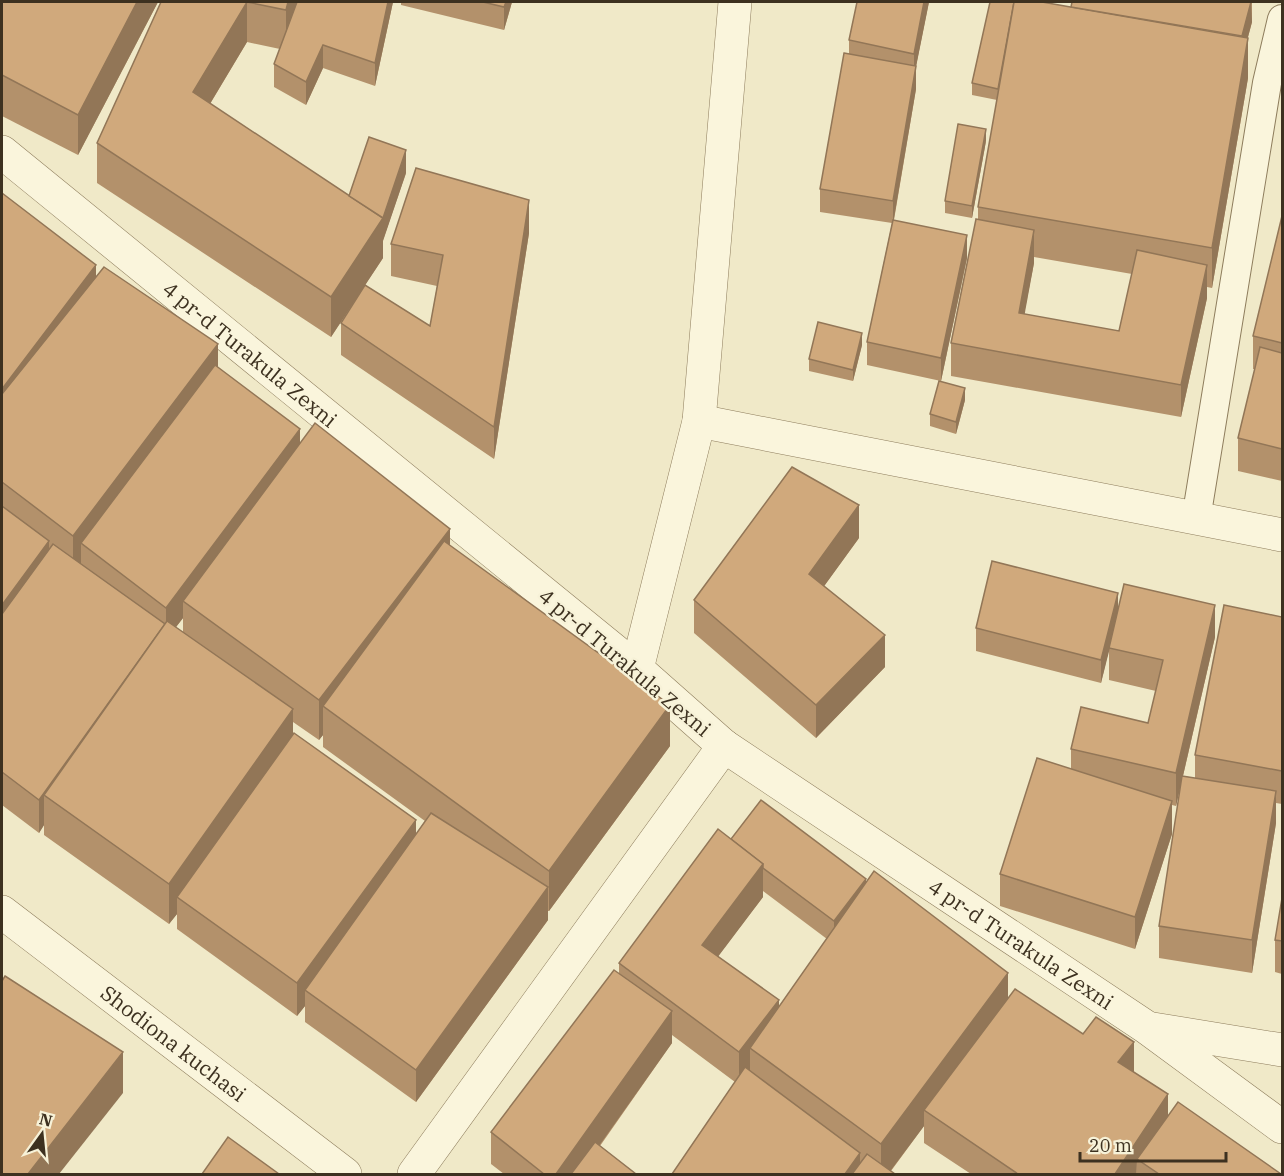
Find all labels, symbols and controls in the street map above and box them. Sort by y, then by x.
street label: 4 pr-d Turakula Zexni [157,275,343,433]
street label: 4 pr-d Turakula Zexni [533,582,717,742]
street label: 4 pr-d Turakula Zexni [923,872,1119,1016]
street label: Shodiona kuchasi [95,979,252,1108]
north arrow [12,1104,72,1164]
text: N [37,1108,55,1131]
scale bar [1080,1125,1226,1163]
text: 20 m [1089,1134,1132,1157]

